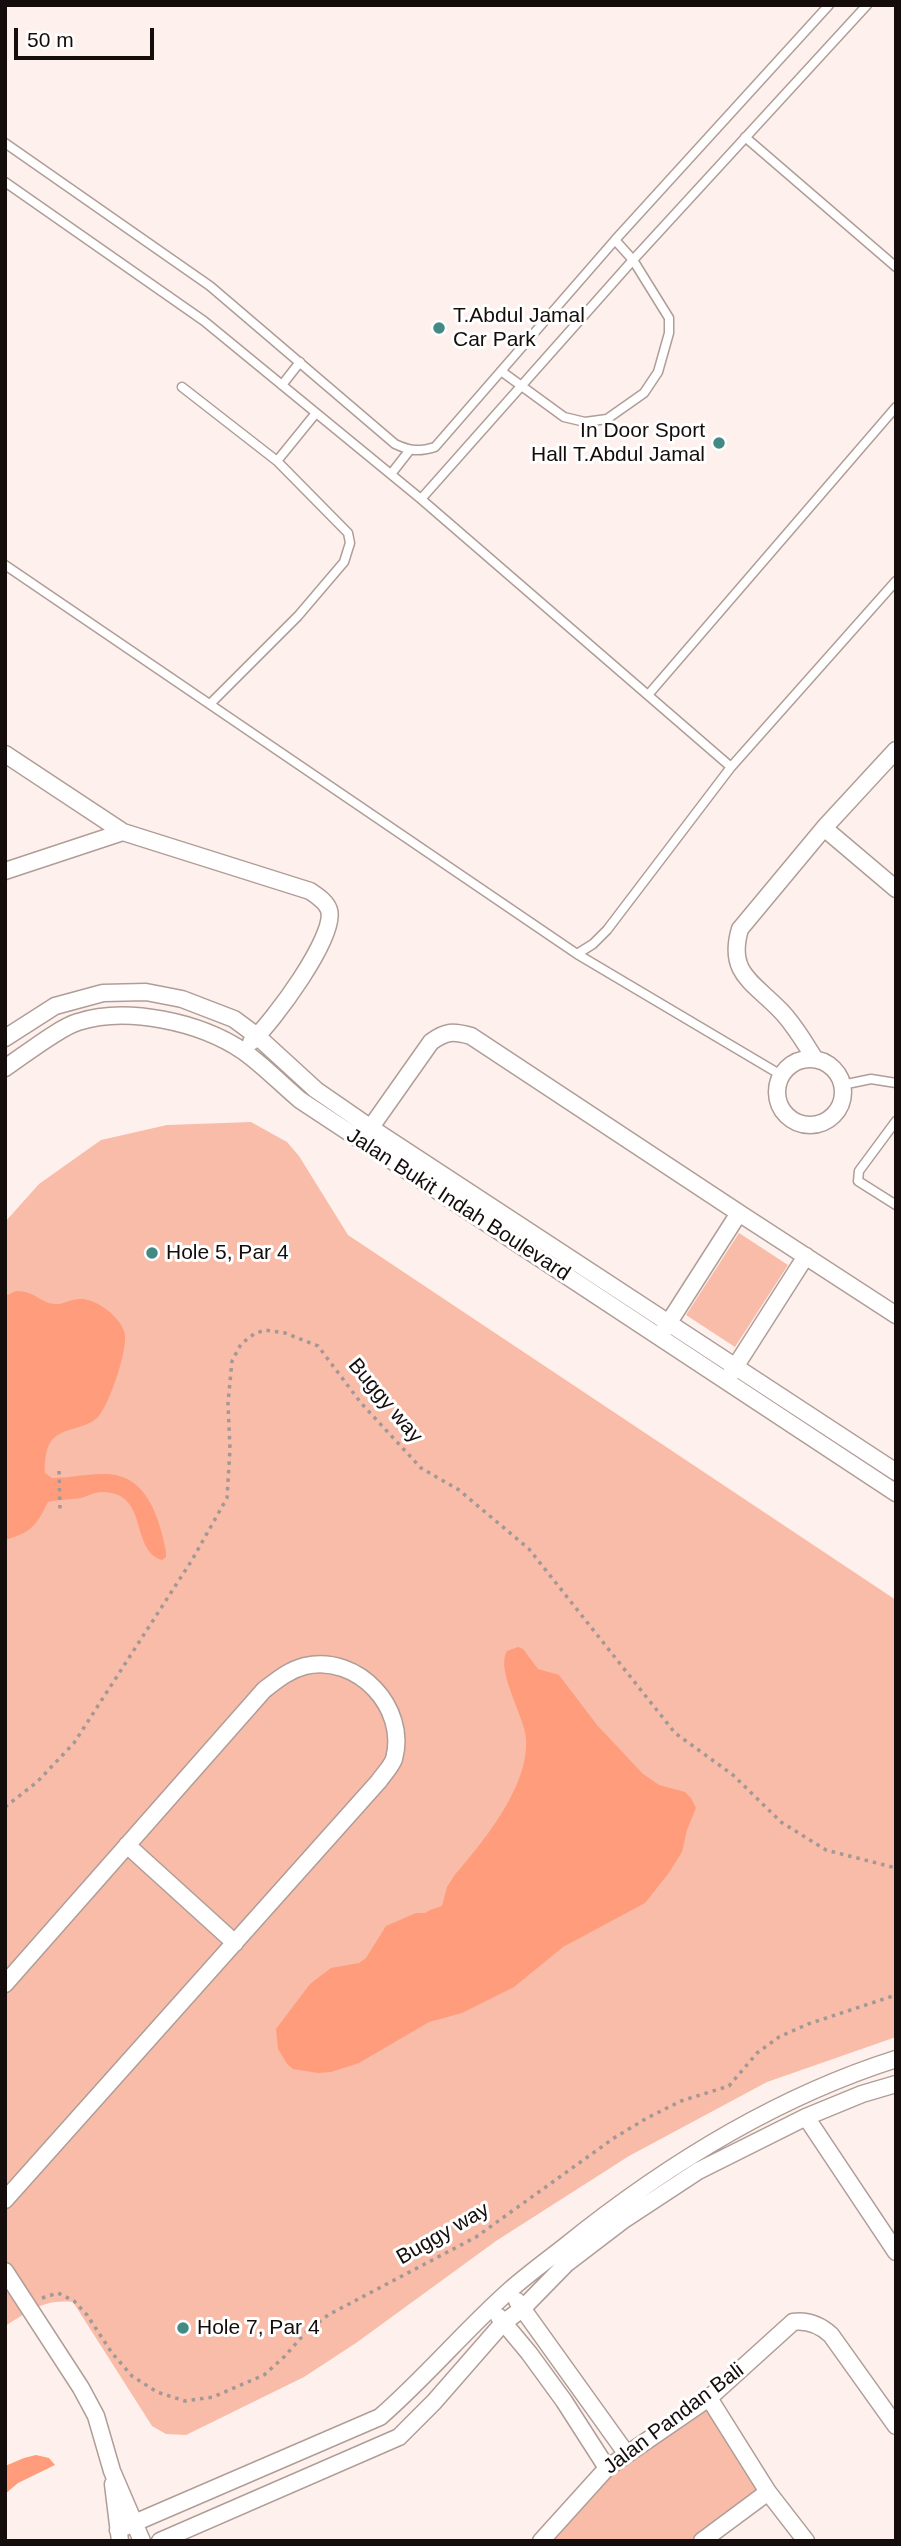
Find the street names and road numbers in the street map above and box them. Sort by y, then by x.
street label: Jalan Bukit Indah Boulevard [341,1123,575,1287]
street label: Buggy way [342,1354,428,1448]
street label: Buggy way [392,2197,494,2271]
street label: Jalan Pandan Bali [599,2358,749,2480]

